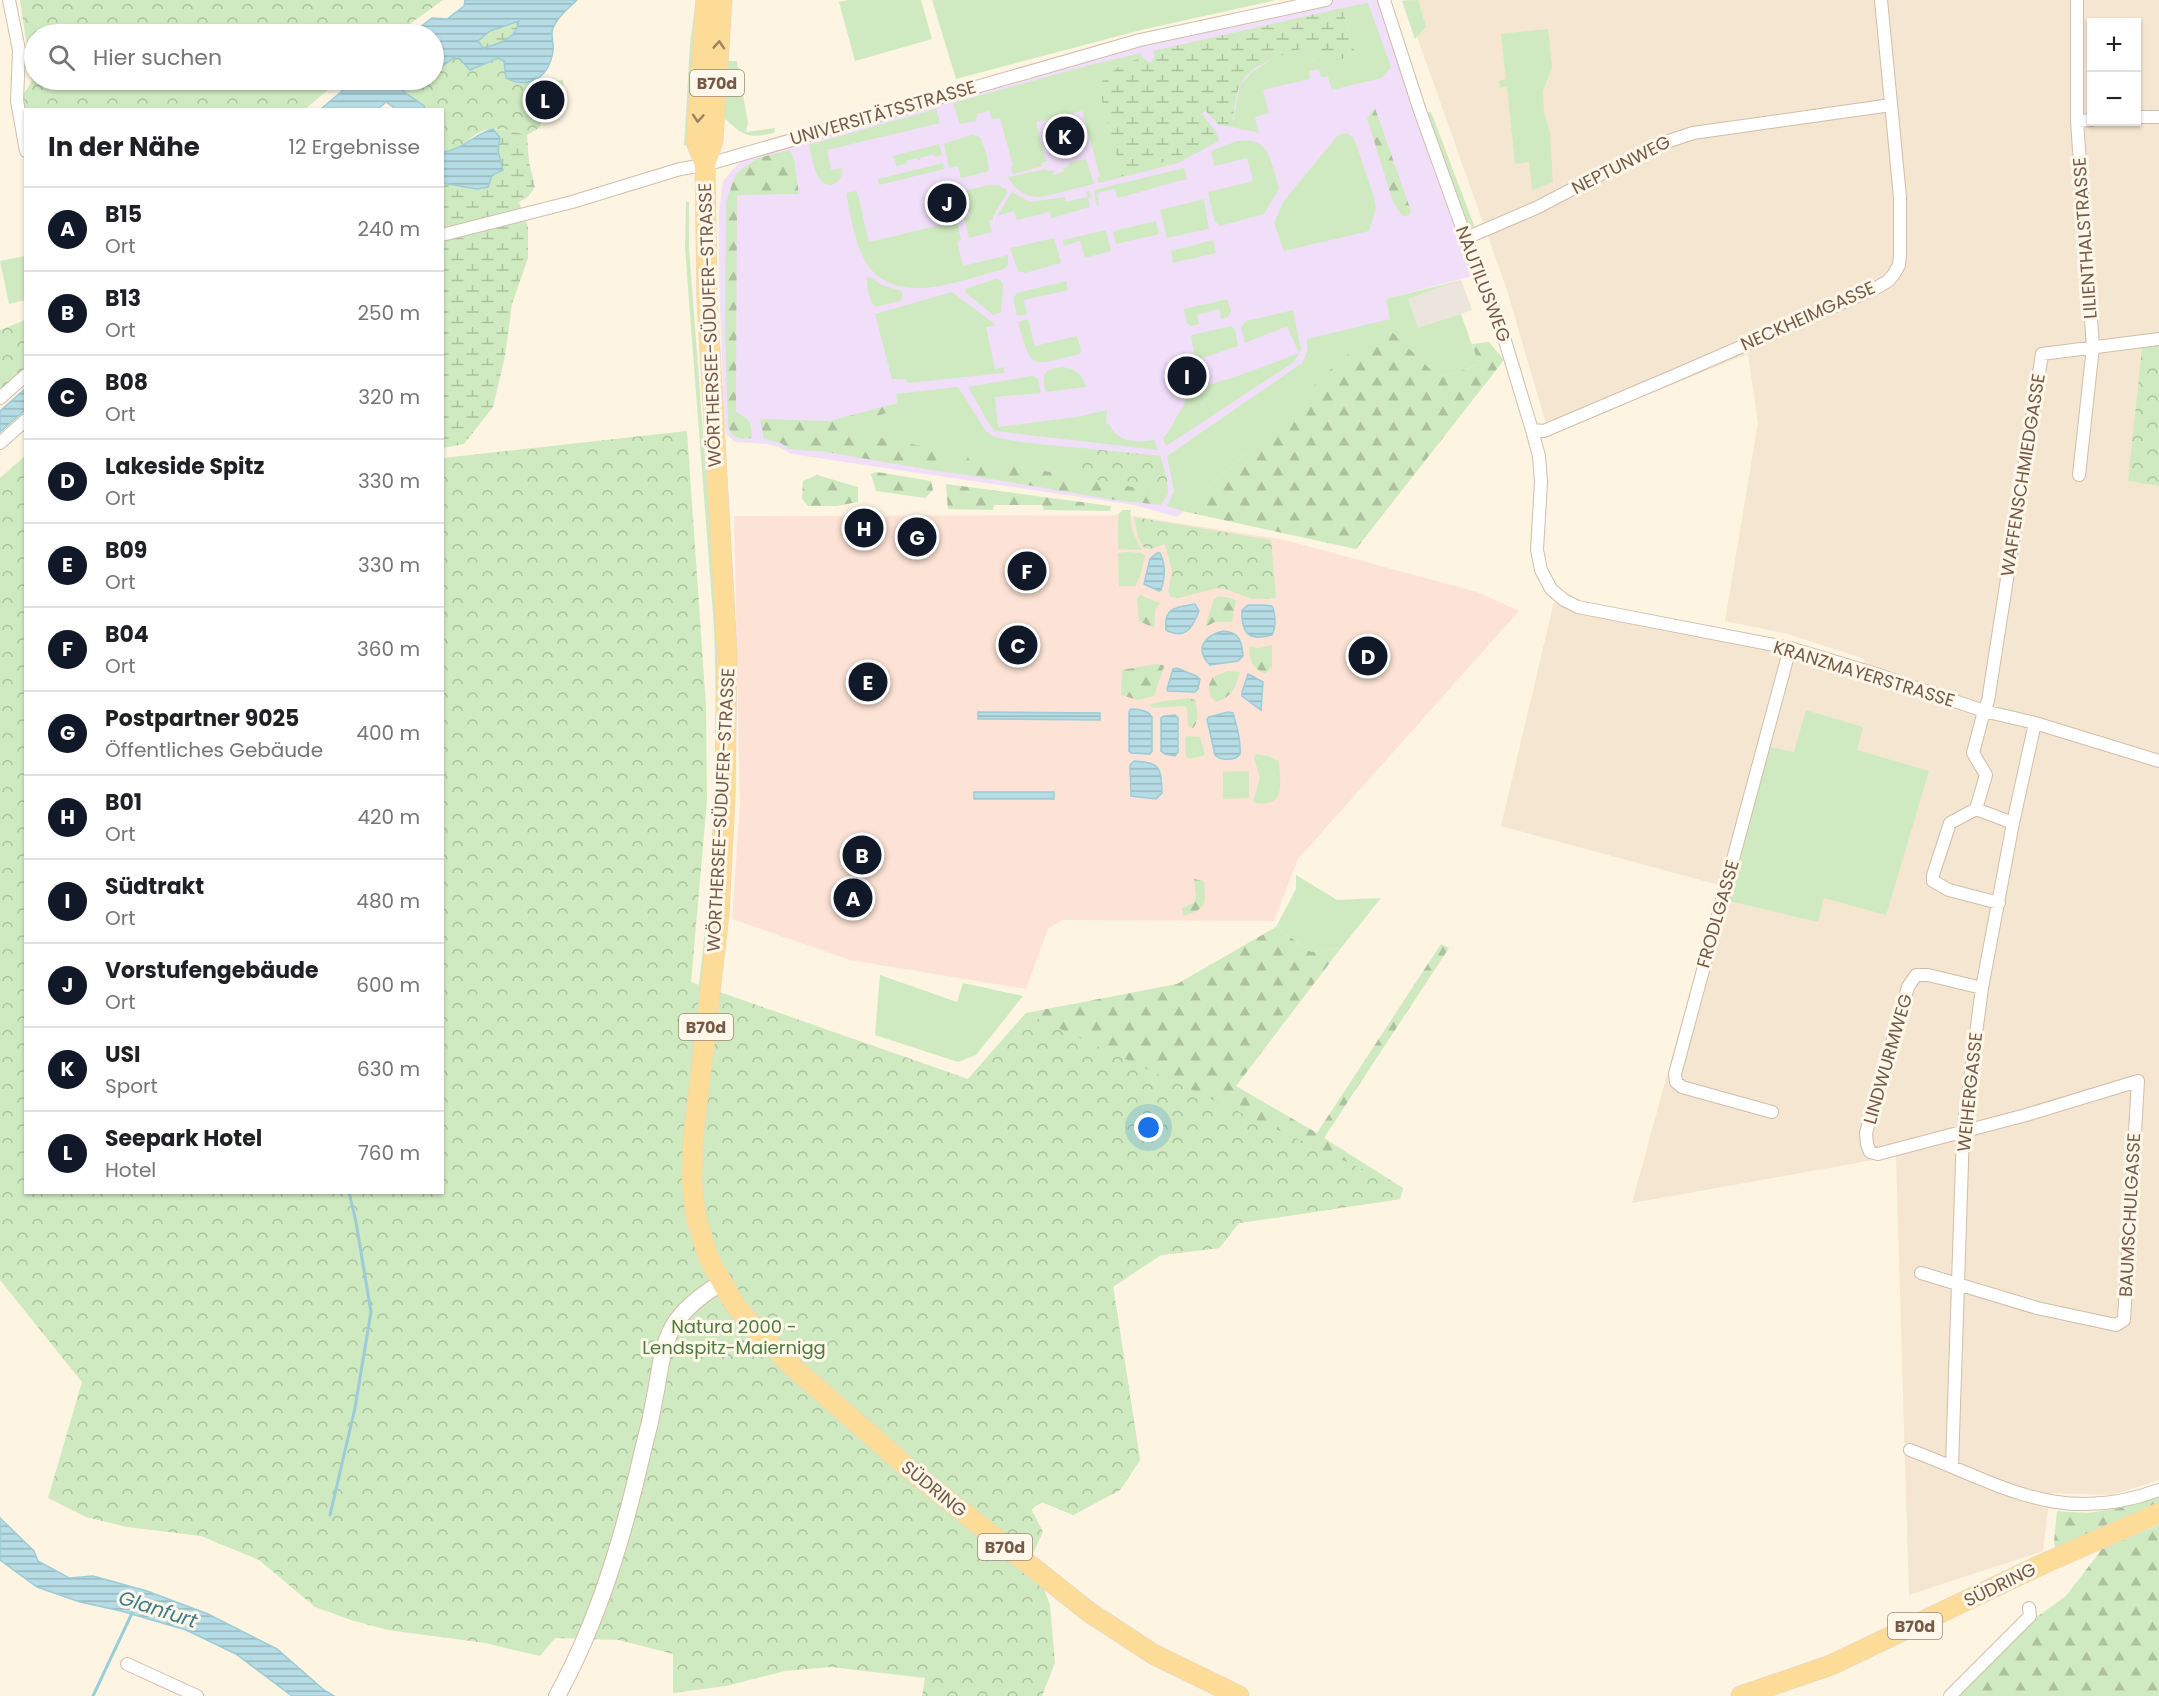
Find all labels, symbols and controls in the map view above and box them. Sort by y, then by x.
map controls [2087,18,2141,126]
button: + [2087,18,2141,72]
search box [24,24,444,90]
icon: search [45,41,78,74]
one-way arrow [713,41,726,50]
text: Hier suchen [93,42,222,73]
road number: B70d [690,70,744,96]
button: − [2087,72,2141,126]
street label: UNIVERSITÄTSSTRASSE [787,74,979,151]
pin: L [526,78,564,122]
one-way arrow [692,113,705,122]
pin: K [1046,114,1084,158]
text: In der Nähe [48,129,200,165]
street label: NEPTUNWEG [1567,129,1674,200]
text: 12 Ergebnisse [289,133,420,161]
street label: LILIENTHALSTRASSE [2066,156,2103,320]
pin: J [928,180,966,226]
street label: WÖRTHERSEE-SÜDUFER-STRASSE [692,182,727,468]
text: B15 [105,199,142,230]
text: A [60,215,75,243]
text: 240 m [357,215,420,243]
street label: NAUTILUSWEG [1450,222,1517,345]
text: Ort [105,232,135,260]
street label: NECKHEIMGASSE [1737,275,1879,356]
text: B13 [105,283,141,314]
text: B [61,299,74,327]
text: 250 m [357,299,420,327]
text: Ort [105,316,135,344]
pin: I [1168,354,1206,398]
text: B08 [105,367,148,398]
street label: WAFFENSCHMIEDGASSE [1994,372,2051,578]
text: C [60,383,75,411]
text: 320 m [358,383,420,411]
text: Ort [105,400,135,428]
text: Lakeside Spitz [105,451,264,482]
text: D [60,467,75,495]
text: 330 m [358,467,420,495]
text: Ort [105,484,135,512]
pin: H [844,506,884,550]
pin: G [898,514,936,560]
text: B09 [105,535,147,566]
pin: F [1008,548,1046,594]
text: E [62,551,73,579]
text: 330 m [358,551,420,579]
text: Ort [105,568,135,596]
text: B04 [105,619,149,650]
pin: C [998,622,1038,668]
pin: D [1348,634,1388,678]
street label: KRANZMAYERSTRASSE [1770,634,1958,713]
text: F [62,635,73,663]
text: 360 m [357,635,420,663]
text: Ort [105,652,135,680]
pin: E [848,660,888,704]
street label: WÖRTHERSEE-SÜDUFER-STRASSE [701,667,740,953]
text: Postpartner 9025 [105,703,299,734]
text: G [60,719,75,747]
text: 400 m [356,719,420,747]
text: Öffentliches Gebäude [105,736,323,764]
text: B01 [105,787,142,818]
text: H [60,803,75,831]
text: 420 m [357,803,420,831]
text: Ort [105,820,135,848]
pin: B [842,832,882,878]
street label: FRODLGASSE [1690,857,1745,971]
text: Südtrakt [105,871,204,902]
pin: A [834,876,872,920]
text: I [65,887,70,915]
text: 480 m [356,887,420,915]
text: Ort [105,904,135,932]
text: Vorstufengebäude [105,955,319,986]
text: J [62,971,73,999]
text: 600 m [356,971,420,999]
text: Ort [105,988,135,1016]
street label: LINDWURMWEG [1857,991,1918,1127]
road number: B70d [679,1014,733,1040]
street label: WEIHERGASSE [1951,1031,1988,1153]
text: USI [105,1039,141,1070]
text: K [61,1055,74,1083]
text: 630 m [357,1055,420,1083]
text: Sport [105,1072,158,1100]
your location [1134,1113,1163,1142]
text: Seepark Hotel [105,1123,262,1154]
street label: BAUMSCHULGASSE [2113,1132,2146,1298]
text: L [63,1139,72,1167]
text: 760 m [358,1139,420,1167]
text: Hotel [105,1156,156,1184]
park label: Natura 2000 - Lendspitz-Maiernigg [642,1314,826,1360]
street label: SÜDRING [896,1455,972,1523]
road number: B70d [978,1534,1032,1560]
street label: SÜDRING [1959,1556,2040,1613]
water label: Glanfurt [115,1583,201,1635]
road number: B70d [1888,1613,1942,1639]

